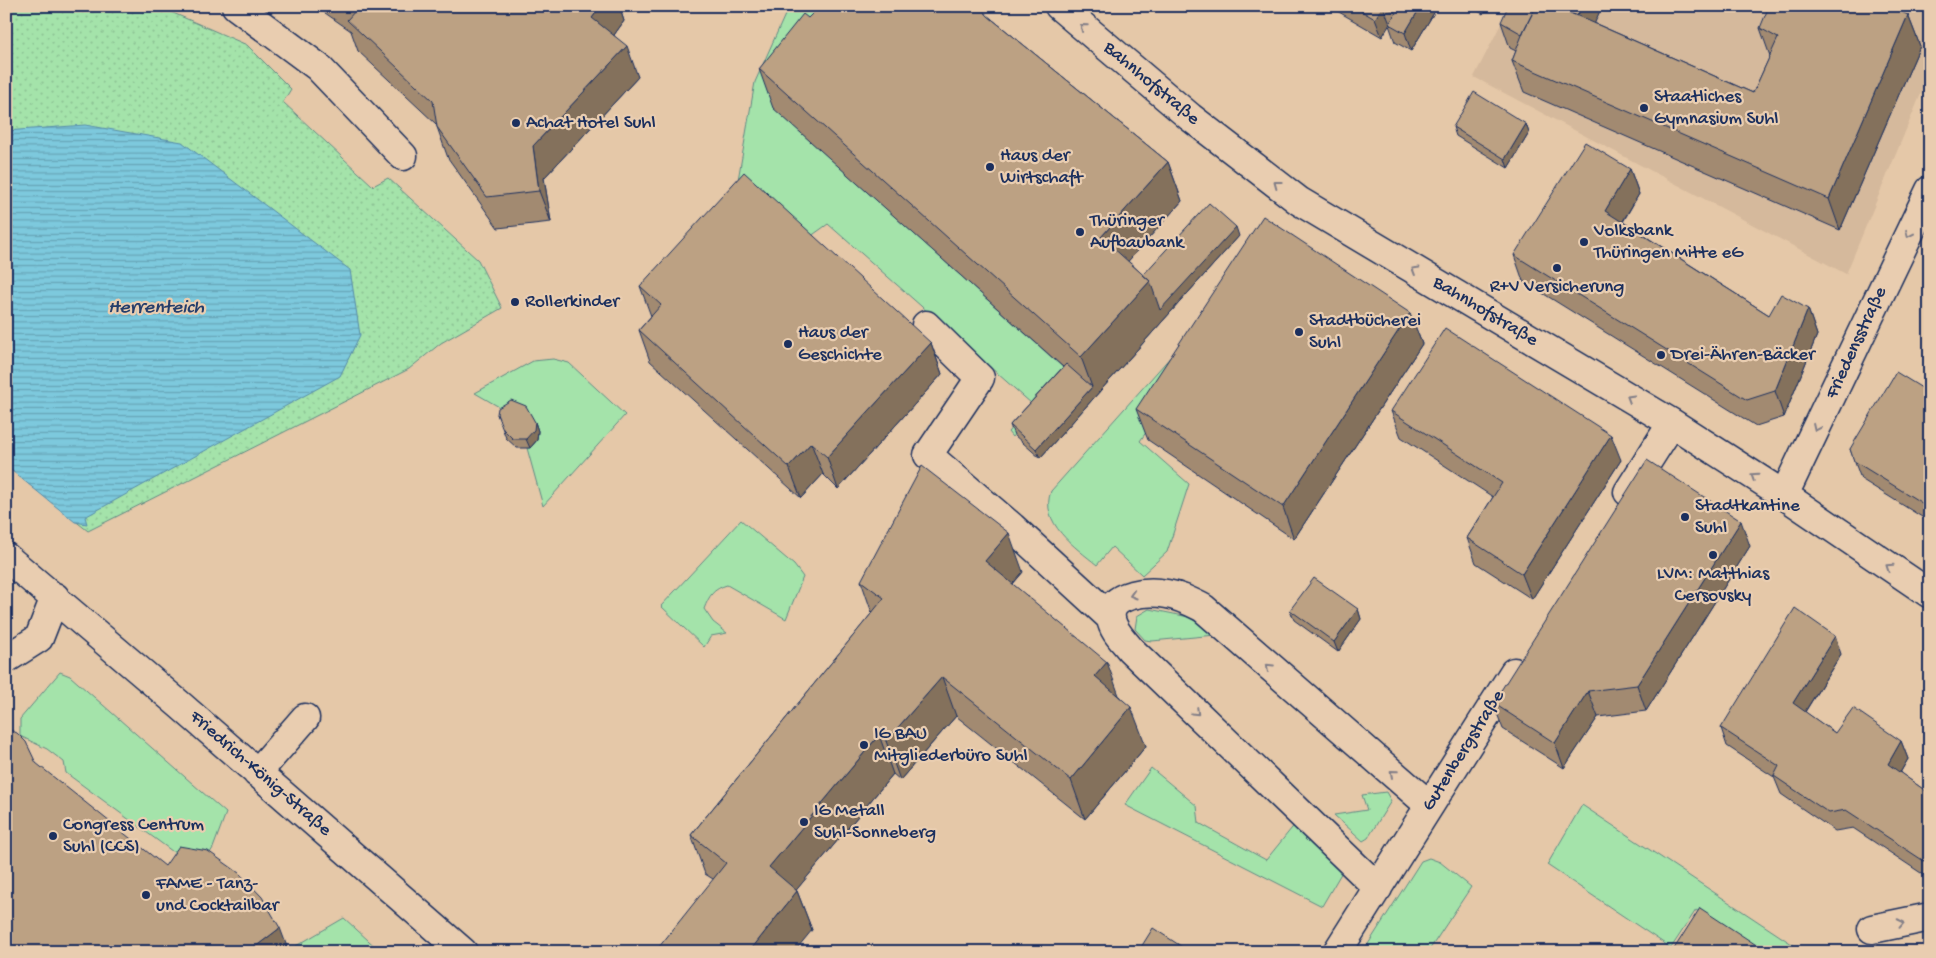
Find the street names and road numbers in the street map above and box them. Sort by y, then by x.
street label: Bahnhofstraße [1097,36,1204,131]
street label: Bahnhofstraße [1427,271,1542,353]
street label: Friedensstraße [1821,283,1893,403]
street label: Gutenbergstraße [1418,686,1510,816]
street label: Friedrich-König-Straße [184,705,336,842]

